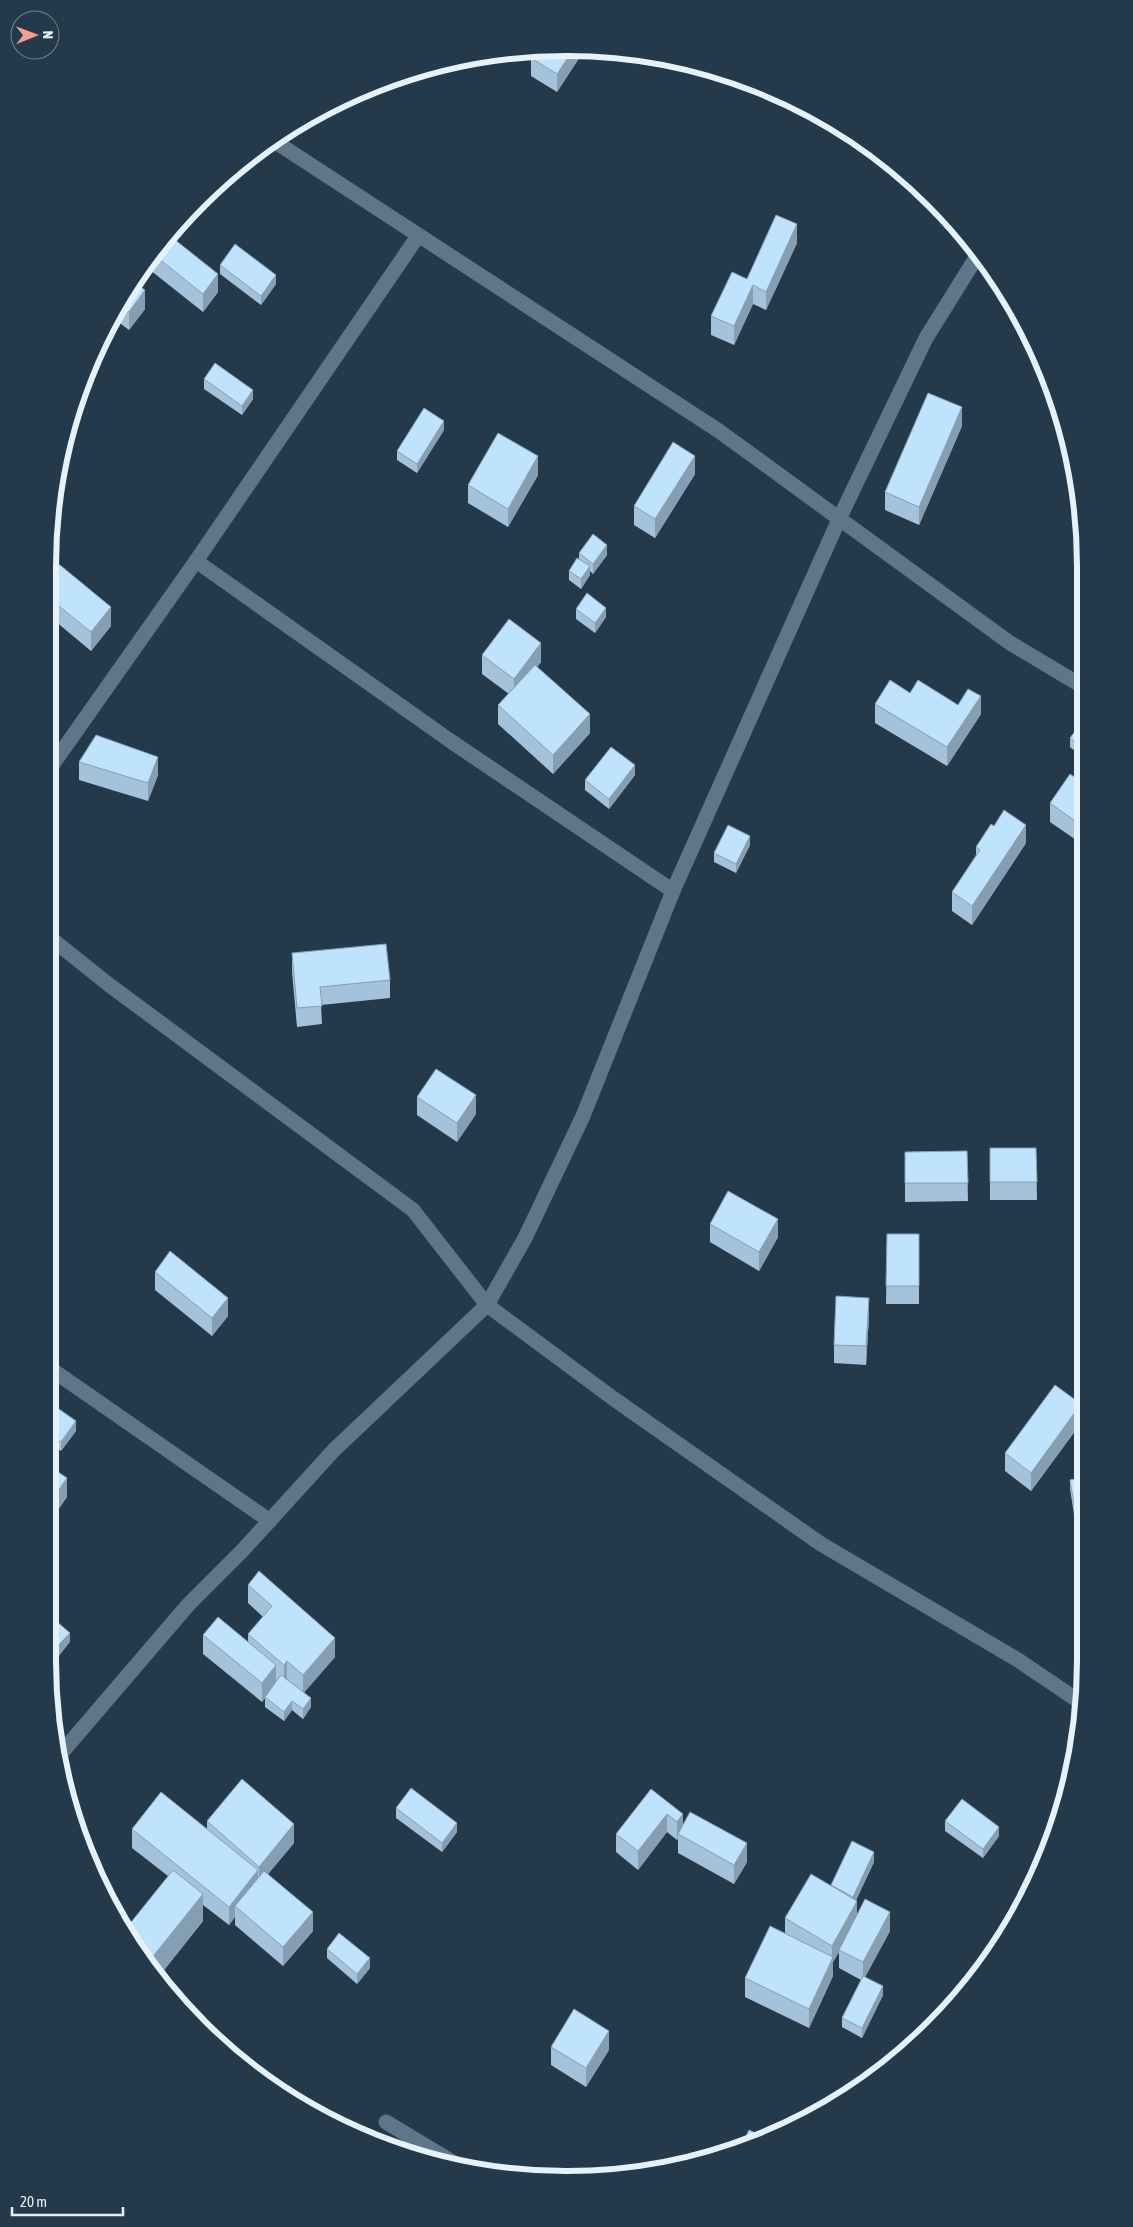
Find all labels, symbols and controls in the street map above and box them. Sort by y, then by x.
north arrow [10,10,60,60]
text: N [40,31,56,39]
scale bar [12,2184,124,2216]
text: 20 m [20,2193,47,2210]

